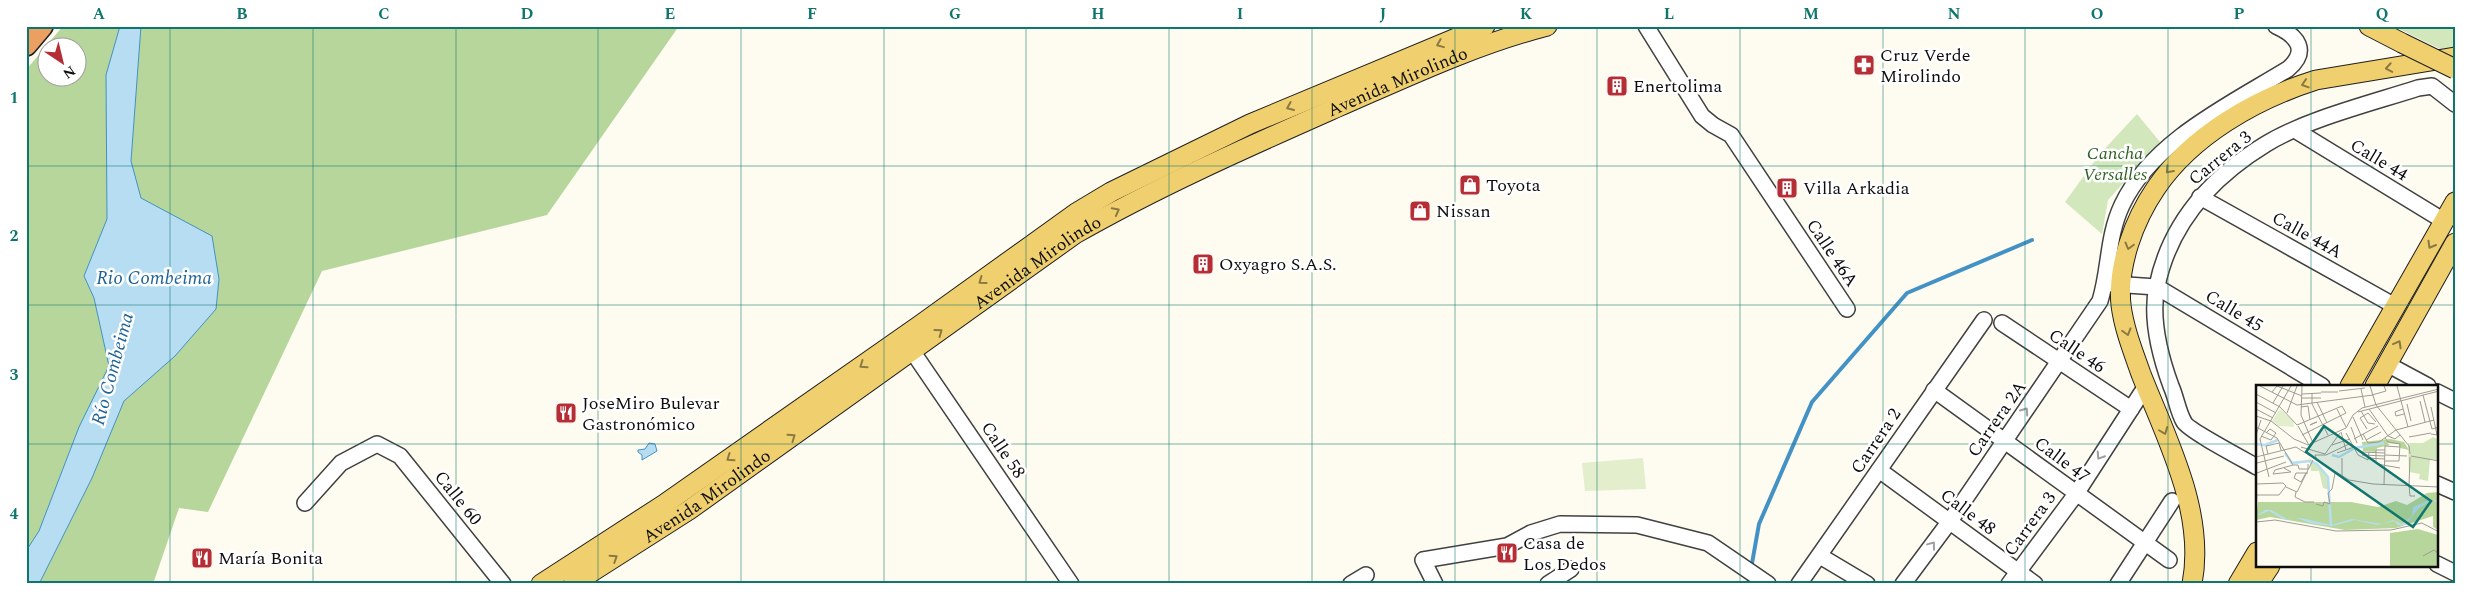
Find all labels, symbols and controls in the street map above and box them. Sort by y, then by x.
text: A [93,2,106,26]
text: B [236,2,248,26]
text: C [378,2,390,26]
text: D [521,2,534,26]
text: E [665,2,675,26]
text: F [807,2,817,26]
text: G [949,2,961,26]
text: H [1091,2,1105,26]
text: I [1237,2,1243,26]
text: J [1380,2,1387,26]
text: K [1520,2,1533,26]
text: L [1664,2,1674,26]
text: M [1803,2,1819,26]
text: N [1947,2,1961,26]
text: O [2091,2,2103,26]
text: P [2234,2,2245,26]
text: Q [2376,2,2389,26]
north arrow [38,38,88,88]
one-way arrow [1436,38,1445,49]
street label: Avenida Mirolindo [1323,40,1472,124]
place label: Cruz Verde Mirolindo [1880,42,1971,90]
pharmacy icon: Cruz Verde Mirolindo [1852,53,1876,77]
text: N [58,60,80,84]
one-way arrow [2385,62,2394,72]
place label: Enertolima [1633,73,1722,100]
building icon: Enertolima [1605,74,1629,98]
one-way arrow [2302,78,2310,88]
text: 1 [10,86,18,110]
one-way arrow [1286,101,1295,112]
street label: Carrera 3 [2183,124,2257,192]
street label: Calle 44 [2345,132,2413,188]
park label: Cancha Versalles [2083,140,2148,188]
one-way arrow [2166,164,2175,173]
place label: Toyota [1486,172,1541,199]
shop icon: Toyota [1458,173,1482,197]
place label: Villa Arkadia [1803,175,1910,202]
building icon: Villa Arkadia [1775,176,1799,200]
place label: Nissan [1436,198,1491,225]
shop icon: Nissan [1408,199,1432,223]
street label: Calle 44A [2267,205,2347,265]
one-way arrow [1110,207,1119,217]
street label: Avenida Mirolindo [968,208,1106,316]
street label: Calle 46A [1799,214,1865,292]
text: 2 [10,224,19,248]
one-way arrow [2427,239,2437,248]
one-way arrow [2124,241,2135,250]
place label: Oxyagro S.A.S. [1219,251,1337,278]
building icon: Oxyagro S.A.S. [1191,252,1215,276]
water label: Rio Combeima [96,264,212,293]
one-way arrow [978,275,988,284]
street label: Calle 45 [2200,283,2268,339]
water label: Río Combeima [84,309,142,429]
street label: Calle 46 [2043,322,2111,380]
one-way arrow [2121,328,2131,336]
one-way arrow [933,330,942,338]
one-way arrow [2392,340,2402,349]
one-way arrow [859,359,869,368]
text: 3 [10,363,19,387]
street label: Carrera 2A [1961,375,2033,463]
inset map [2256,385,2438,568]
place label: JoseMiro Bulevar Gastronómico [582,390,720,438]
restaurant icon: JoseMiro Bulevar Gastronómico [554,401,578,425]
street label: Carrera 2 [1844,403,1908,479]
one-way arrow [2019,408,2028,417]
street label: Calle 58 [974,416,1032,484]
one-way arrow [2157,426,2168,435]
street label: Calle 47 [2028,430,2096,490]
one-way arrow [786,434,795,442]
street label: Avenida Mirolindo [637,442,776,550]
one-way arrow [2097,450,2107,459]
one-way arrow [726,452,735,461]
street label: Calle 60 [428,465,488,531]
street label: Calle 48 [1934,482,2002,542]
street label: Carrera 3 [1997,486,2063,562]
text: 4 [10,502,19,526]
place label: Casa de Los Dedos [1523,530,1607,578]
restaurant icon: Casa de Los Dedos [1495,541,1519,565]
one-way arrow [1927,542,1935,551]
place label: María Bonita [218,545,323,572]
restaurant icon: María Bonita [190,546,214,570]
one-way arrow [609,554,618,564]

